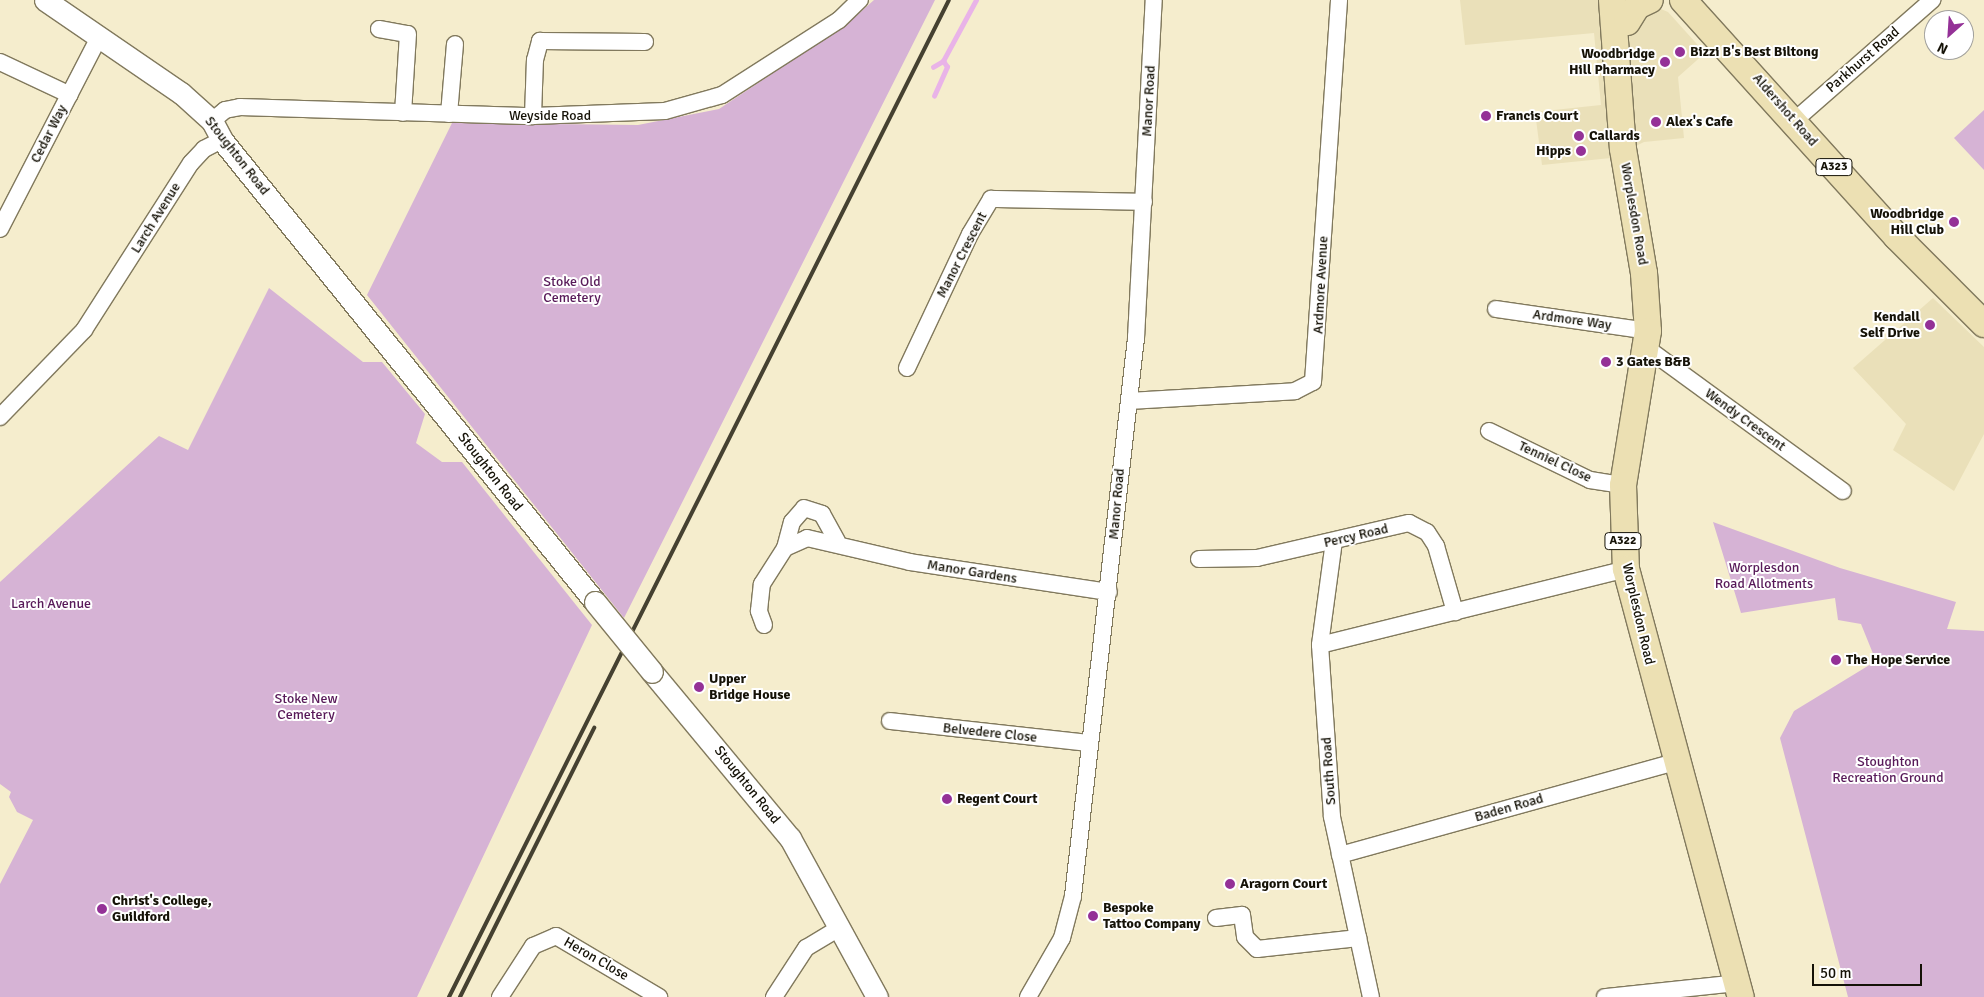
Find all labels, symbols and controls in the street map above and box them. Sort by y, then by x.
north arrow [1924,10,1974,60]
street label: Parkhurst Road [1823,24,1903,96]
text: N [1935,38,1951,58]
place label: Bizzi B's Best Biltong [1690,44,1818,60]
place label: Woodbridge Hill Pharmacy [1569,46,1655,78]
marker: Bizzi B's Best Biltong [1674,46,1686,58]
marker: Woodbridge Hill Pharmacy [1659,56,1671,68]
street label: Manor Road [1139,65,1159,137]
street label: Aldershot Road [1749,70,1821,150]
street label: Cedar Way [27,102,71,166]
street label: Weyside Road [509,108,591,124]
place label: Francis Court [1496,108,1578,124]
marker: Francis Court [1480,110,1492,122]
street label: Stoughton Road [201,113,273,199]
place label: Alex's Cafe [1666,114,1733,130]
marker: Alex's Cafe [1650,116,1662,128]
place label: Callards [1589,128,1640,144]
marker: Callards [1573,130,1585,142]
place label: Hipps [1536,143,1571,159]
marker: Hipps [1575,145,1587,157]
road number: A323 [1815,158,1853,176]
street label: Worplesdon Road [1617,161,1651,267]
street label: Larch Avenue [128,180,184,256]
place label: Woodbridge Hill Club [1870,206,1944,238]
street label: Manor Crescent [933,209,991,301]
marker: Woodbridge Hill Club [1948,216,1960,228]
street label: Ardmore Avenue [1310,236,1332,334]
park label: Stoke Old Cemetery [543,274,601,306]
street label: Ardmore Way [1532,306,1612,334]
place label: Kendall Self Drive [1860,309,1920,342]
marker: Kendall Self Drive [1924,319,1936,331]
place label: 3 Gates B&B [1616,354,1691,370]
marker: 3 Gates B&B [1600,356,1612,368]
street label: Wendy Crescent [1701,385,1789,455]
street label: Stoughton Road [454,429,526,515]
street label: Tenniel Close [1516,438,1594,486]
street label: Manor Road [1106,468,1128,540]
street label: Percy Road [1322,520,1390,552]
road number: A322 [1604,532,1642,550]
street label: Manor Gardens [926,557,1018,587]
park label: Worplesdon Road Allotments [1715,560,1813,592]
street label: Worplesdon Road [1618,562,1658,666]
park label: Larch Avenue [11,596,91,612]
place label: The Hope Service [1846,652,1950,668]
marker: The Hope Service [1830,654,1842,666]
place label: Upper Bridge House [709,671,790,704]
marker: Upper Bridge House [693,681,705,693]
park label: Stoke New Cemetery [274,691,338,724]
street label: Belvedere Close [942,720,1038,746]
street label: South Road [1318,736,1340,806]
street label: Stoughton Road [711,743,783,827]
park label: Stoughton Recreation Ground [1832,754,1944,786]
street label: Baden Road [1473,790,1545,826]
place label: Regent Court [957,791,1038,807]
marker: Regent Court [941,793,953,805]
place label: Aragorn Court [1240,876,1327,892]
marker: Aragorn Court [1224,878,1236,890]
place label: Christ's College, Guildford [112,893,212,926]
place label: Bespoke Tattoo Company [1103,900,1201,932]
marker: Christ's College, Guildford [96,903,108,915]
marker: Bespoke Tattoo Company [1087,910,1099,922]
street label: Heron Close [561,934,631,984]
scale bar [1814,954,1924,986]
text: 50 m [1820,964,1851,982]

